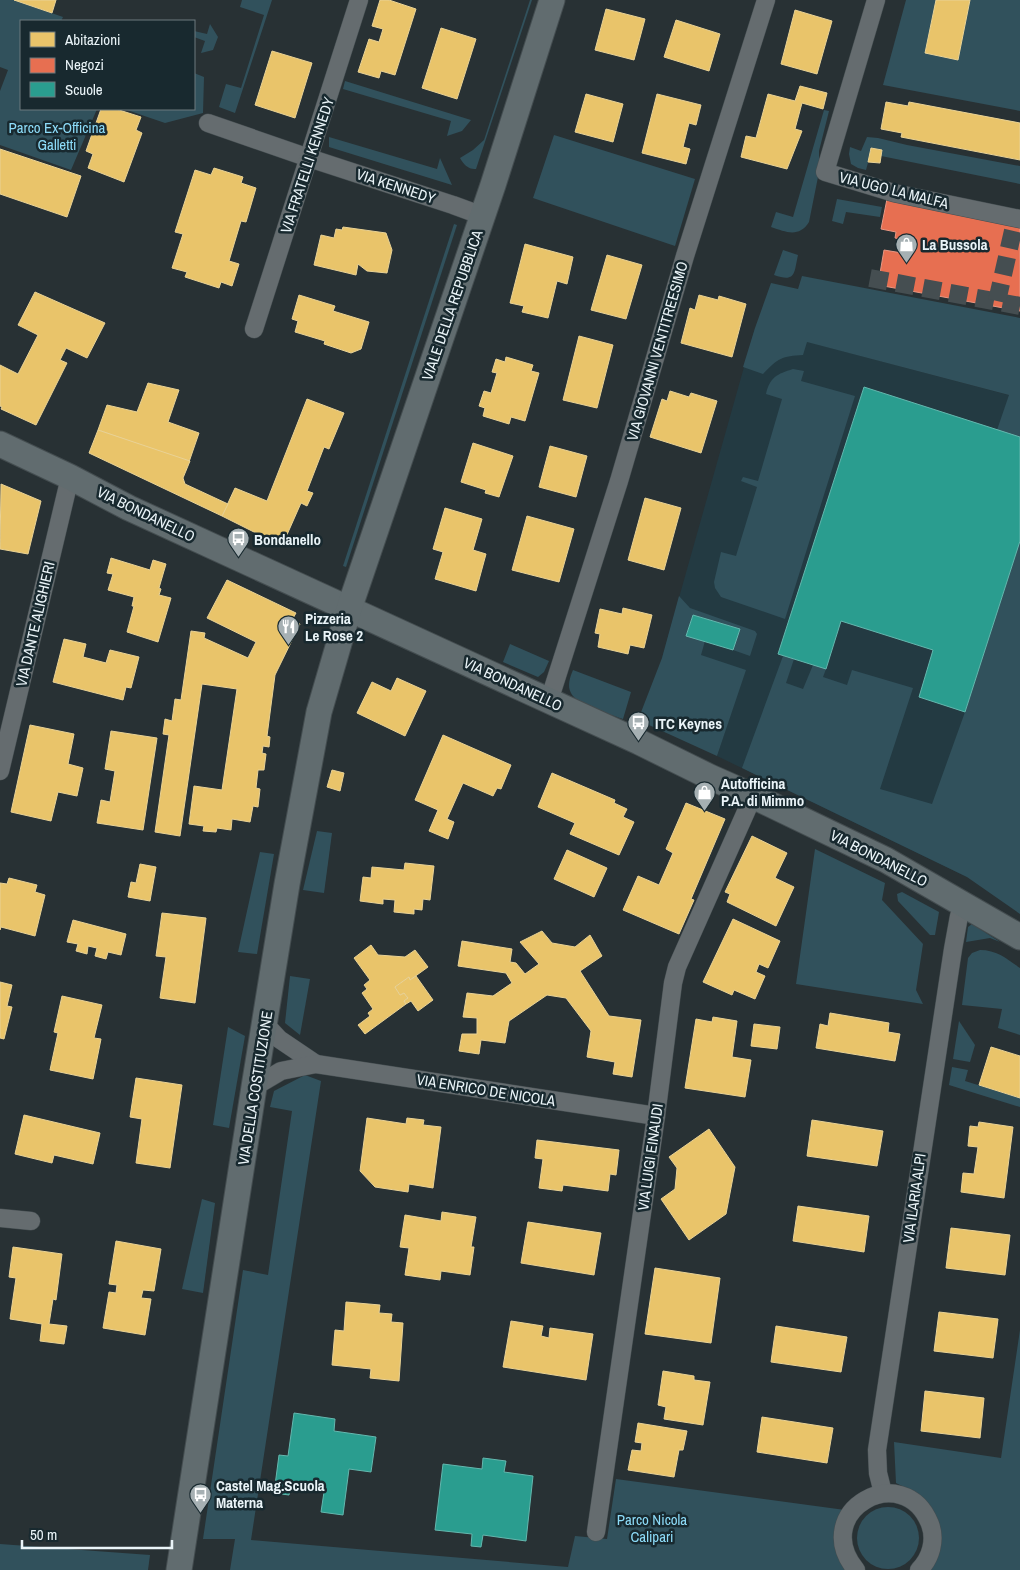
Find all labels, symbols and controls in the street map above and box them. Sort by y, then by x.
legend [20,20,195,110]
text: Abitazioni [64,29,120,50]
text: Negozi [65,54,104,75]
text: Scuole [65,79,103,100]
street label: VIA FRATELLI KENNEDY [275,93,339,236]
park label: Parco Ex-Officina Galletti [9,117,106,155]
street label: VIA KENNEDY [354,163,439,209]
street label: VIA UGO LA MALFA [837,166,952,214]
street label: VIALE DELLA REPUBBLICA [416,226,488,383]
shop icon: La Bussola [894,232,918,263]
place label: La Bussola [922,234,988,255]
street label: VIA GIOVANNI VENTITREESIMO [621,259,693,443]
street label: VIA BONDANELLO [93,481,199,547]
bus stop icon: Bondanello [226,527,250,558]
place label: Bondanello [254,529,321,550]
street label: VIA DANTE ALIGHIERI [10,559,60,689]
place label: Pizzeria Le Rose 2 [305,608,363,646]
restaurant icon: Pizzeria Le Rose 2 [277,615,301,646]
street label: VIA BONDANELLO [460,652,566,716]
bus stop icon: ITC Keynes [627,711,651,742]
place label: ITC Keynes [655,713,722,734]
place label: Autofficina P.A. di Mimmo [721,773,804,811]
shop icon: Autofficina P.A. di Mimmo [693,780,717,811]
street label: VIA BONDANELLO [827,824,931,892]
street label: VIA DELLA COSTITUZIONE [232,1009,278,1167]
street label: VIA ENRICO DE NICOLA [415,1069,558,1111]
street label: VIA LUIGI EINAUDI [632,1102,668,1212]
street label: VIA ILARIA ALPI [897,1152,931,1244]
place label: Castel Mag.Scuola Materna [216,1475,325,1513]
bus stop icon: Castel Mag.Scuola Materna [188,1482,212,1513]
park label: Parco Nicola Calipari [617,1509,687,1547]
scale bar [22,1518,172,1550]
text: 50 m [30,1524,57,1545]

